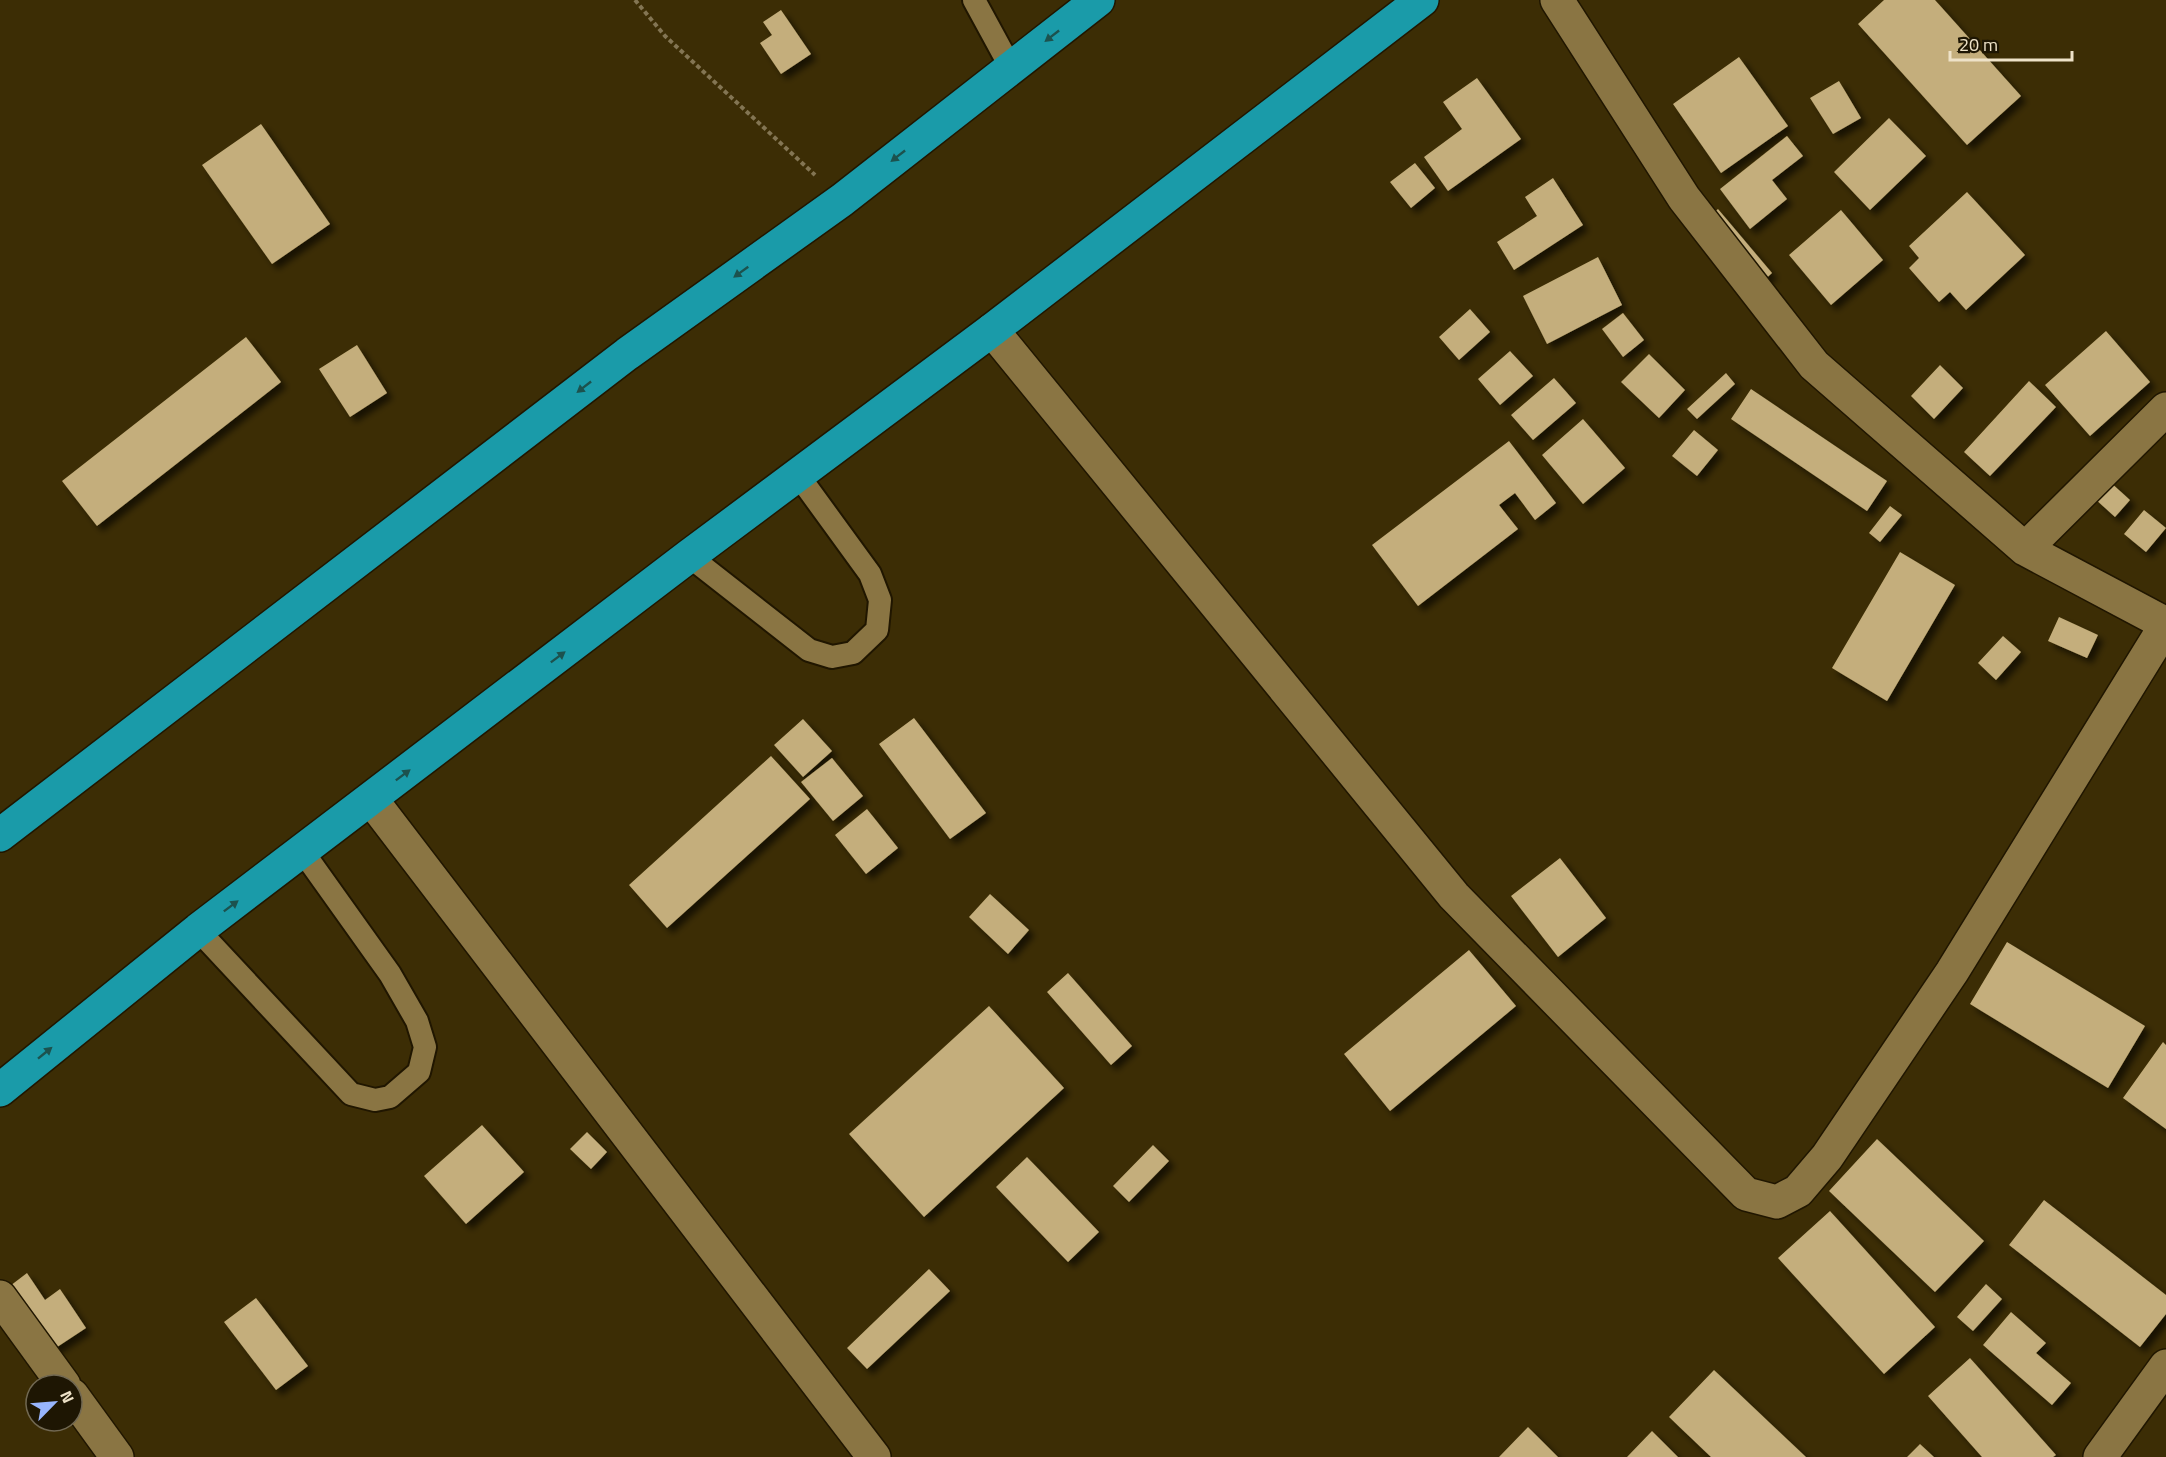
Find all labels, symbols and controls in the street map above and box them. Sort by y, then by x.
scale bar [1950,24,2072,62]
one-way arrow [1044,30,1059,42]
text: 20 m [1959,31,1998,58]
one-way arrow [890,150,906,163]
one-way arrow [734,266,750,278]
one-way arrow [576,381,592,394]
one-way arrow [550,651,565,663]
one-way arrow [395,769,410,781]
one-way arrow [223,900,238,912]
one-way arrow [38,1048,53,1060]
north arrow [24,1373,84,1433]
text: N [54,1387,81,1407]

